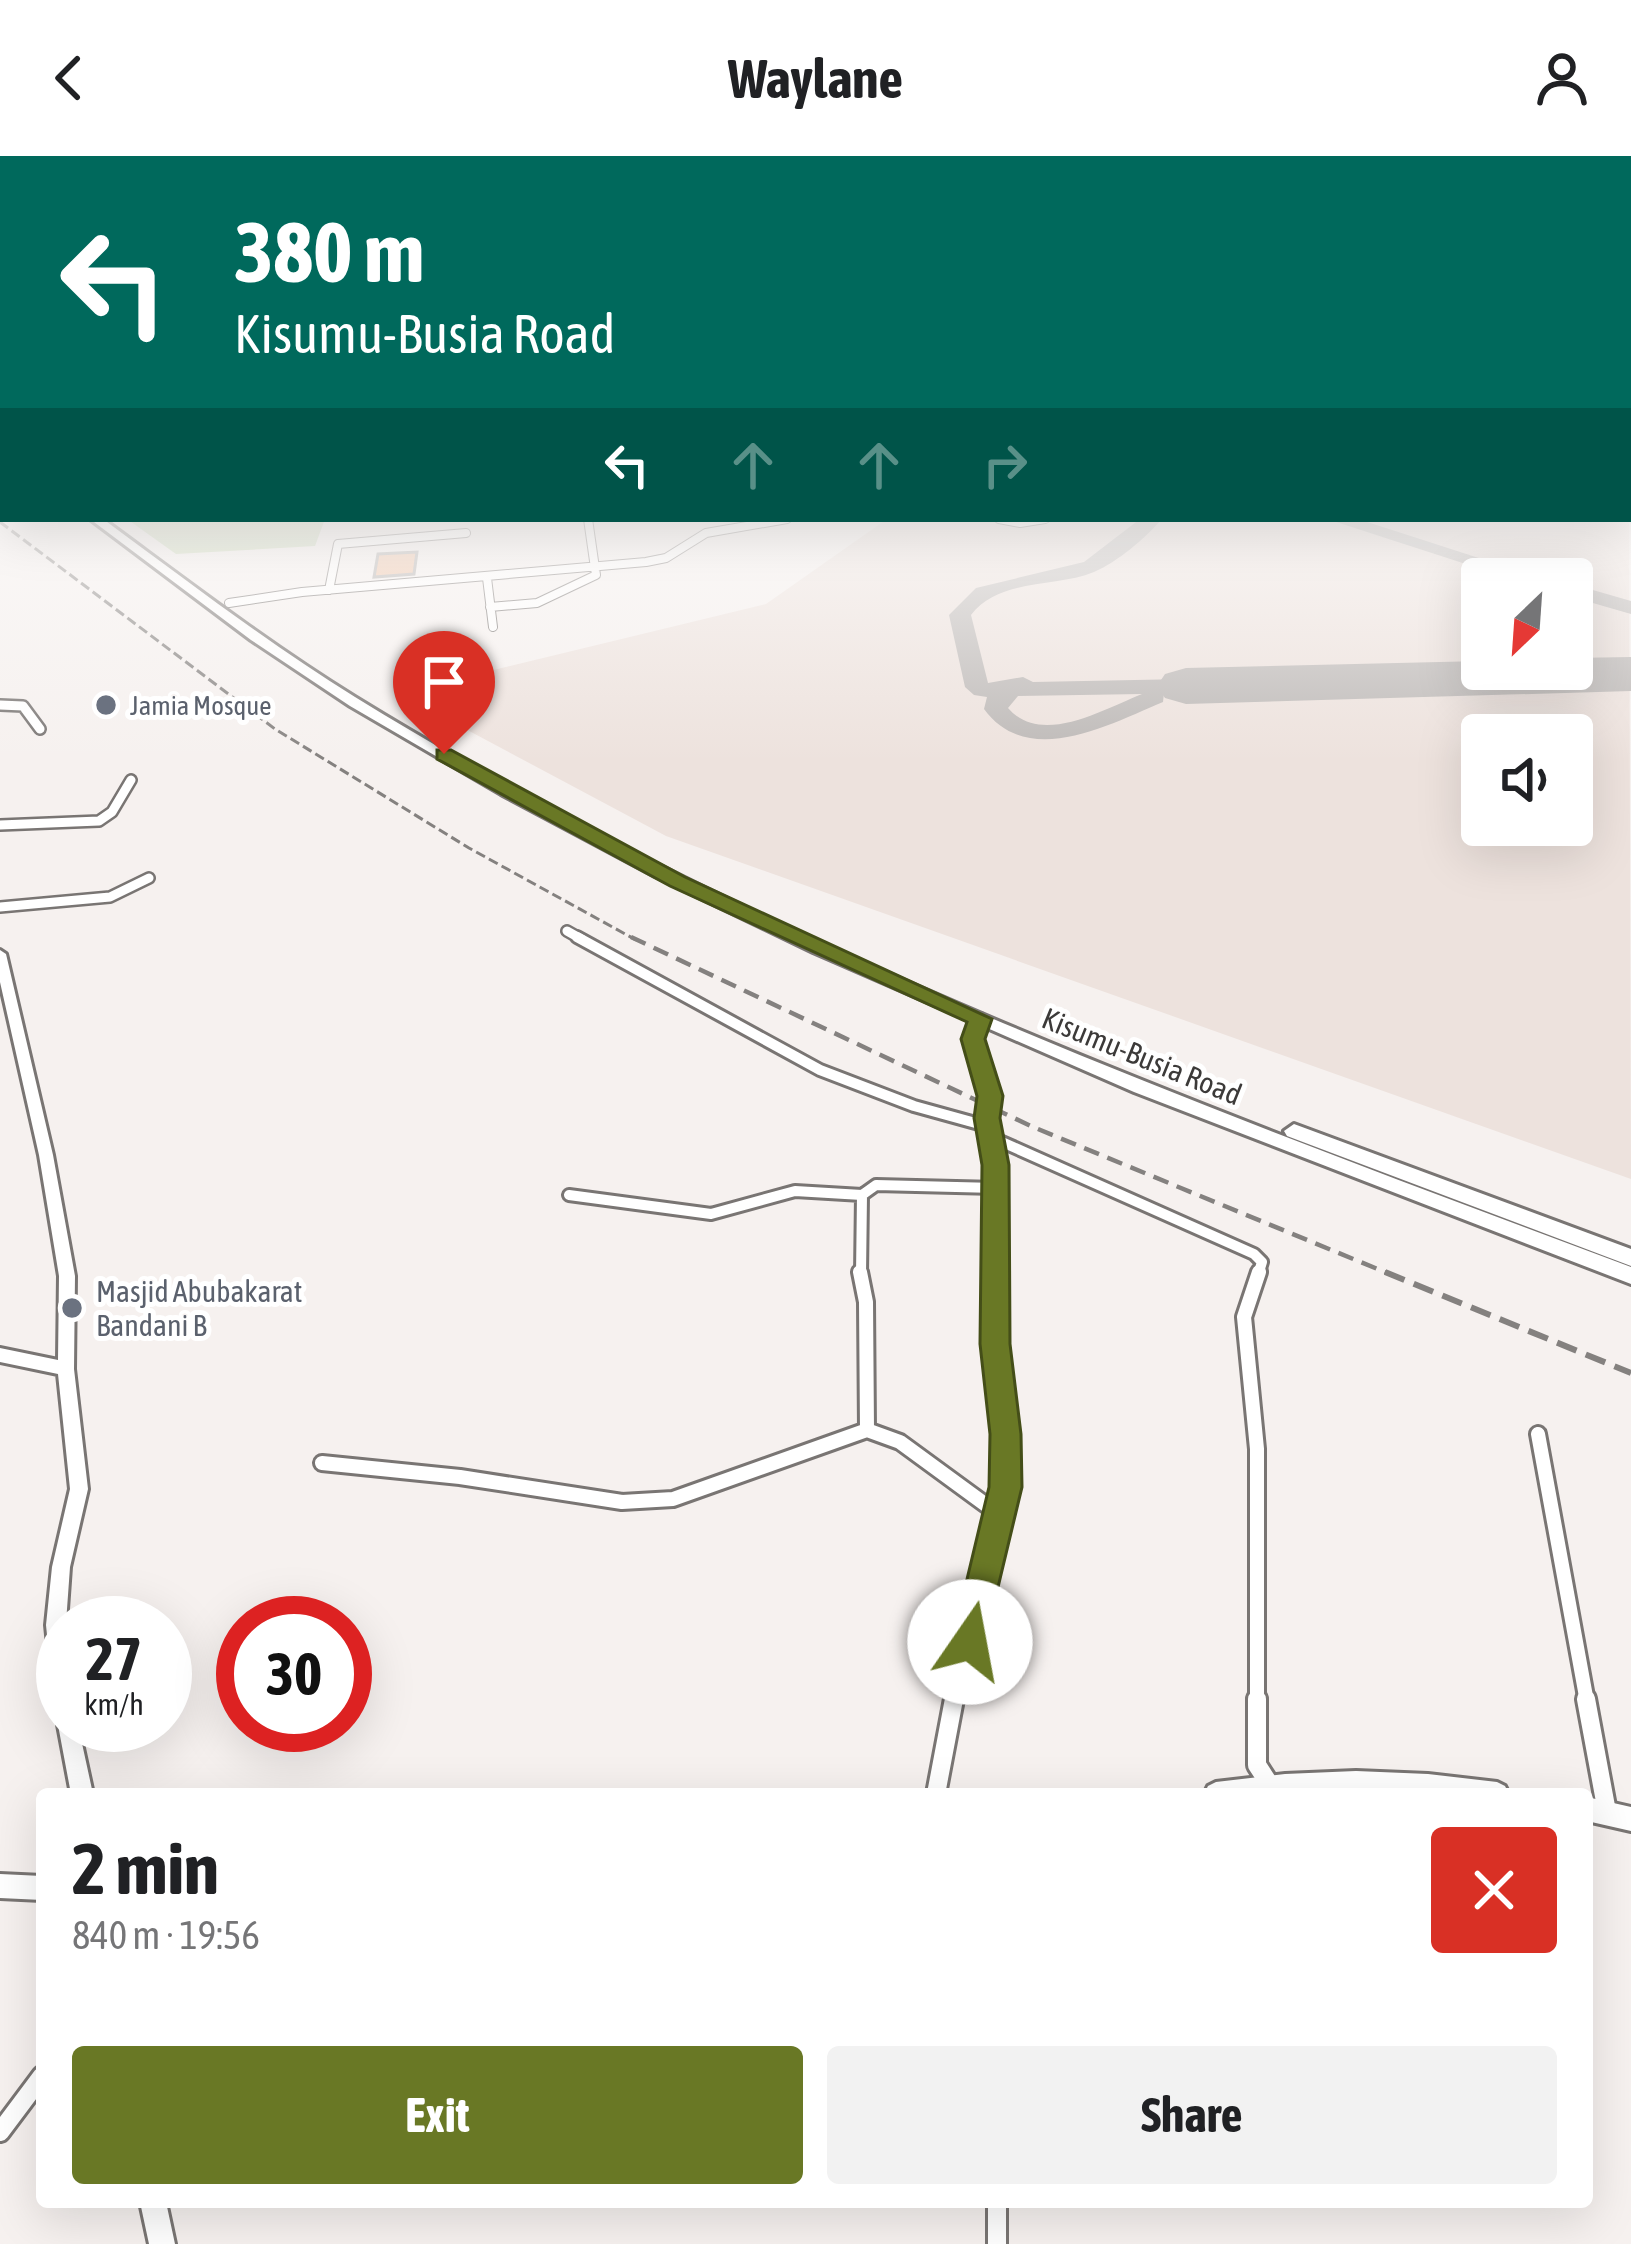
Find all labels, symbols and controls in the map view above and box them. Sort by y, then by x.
icon: back [36,45,102,111]
icon: person [1529,45,1595,111]
text: Waylane [728,48,903,109]
icon: left [36,204,192,360]
text: 380 m [234,204,424,300]
text: Kisumu-Busia Road [234,303,615,364]
icon: left [594,432,660,498]
icon: ahead [720,432,786,498]
icon: ahead [846,432,912,498]
icon: right [972,432,1038,498]
north arrow [1461,558,1593,690]
map controls [1461,558,1593,846]
pin [393,631,495,754]
icon: arrive [411,649,477,715]
place label: Jamia Mosque [130,690,272,721]
marker: Jamia Mosque [93,692,119,718]
button: sound [1461,714,1593,846]
street label: Kisumu-Busia Road [1037,1001,1247,1111]
place label: Masjid Abubakarat Bandani B [96,1274,302,1342]
marker: Masjid Abubakarat Bandani B [59,1295,85,1321]
position arrow [907,1579,1033,1705]
speed limit sign: 30 [216,1596,372,1752]
text: 27 [86,1624,142,1693]
text: km/h [84,1687,144,1721]
text: 2 min [72,1827,219,1909]
button: close [1431,1827,1557,1953]
text: 840 m · 19:56 [72,1913,260,1957]
button: Exit [72,2046,803,2184]
button: Share [827,2046,1557,2184]

